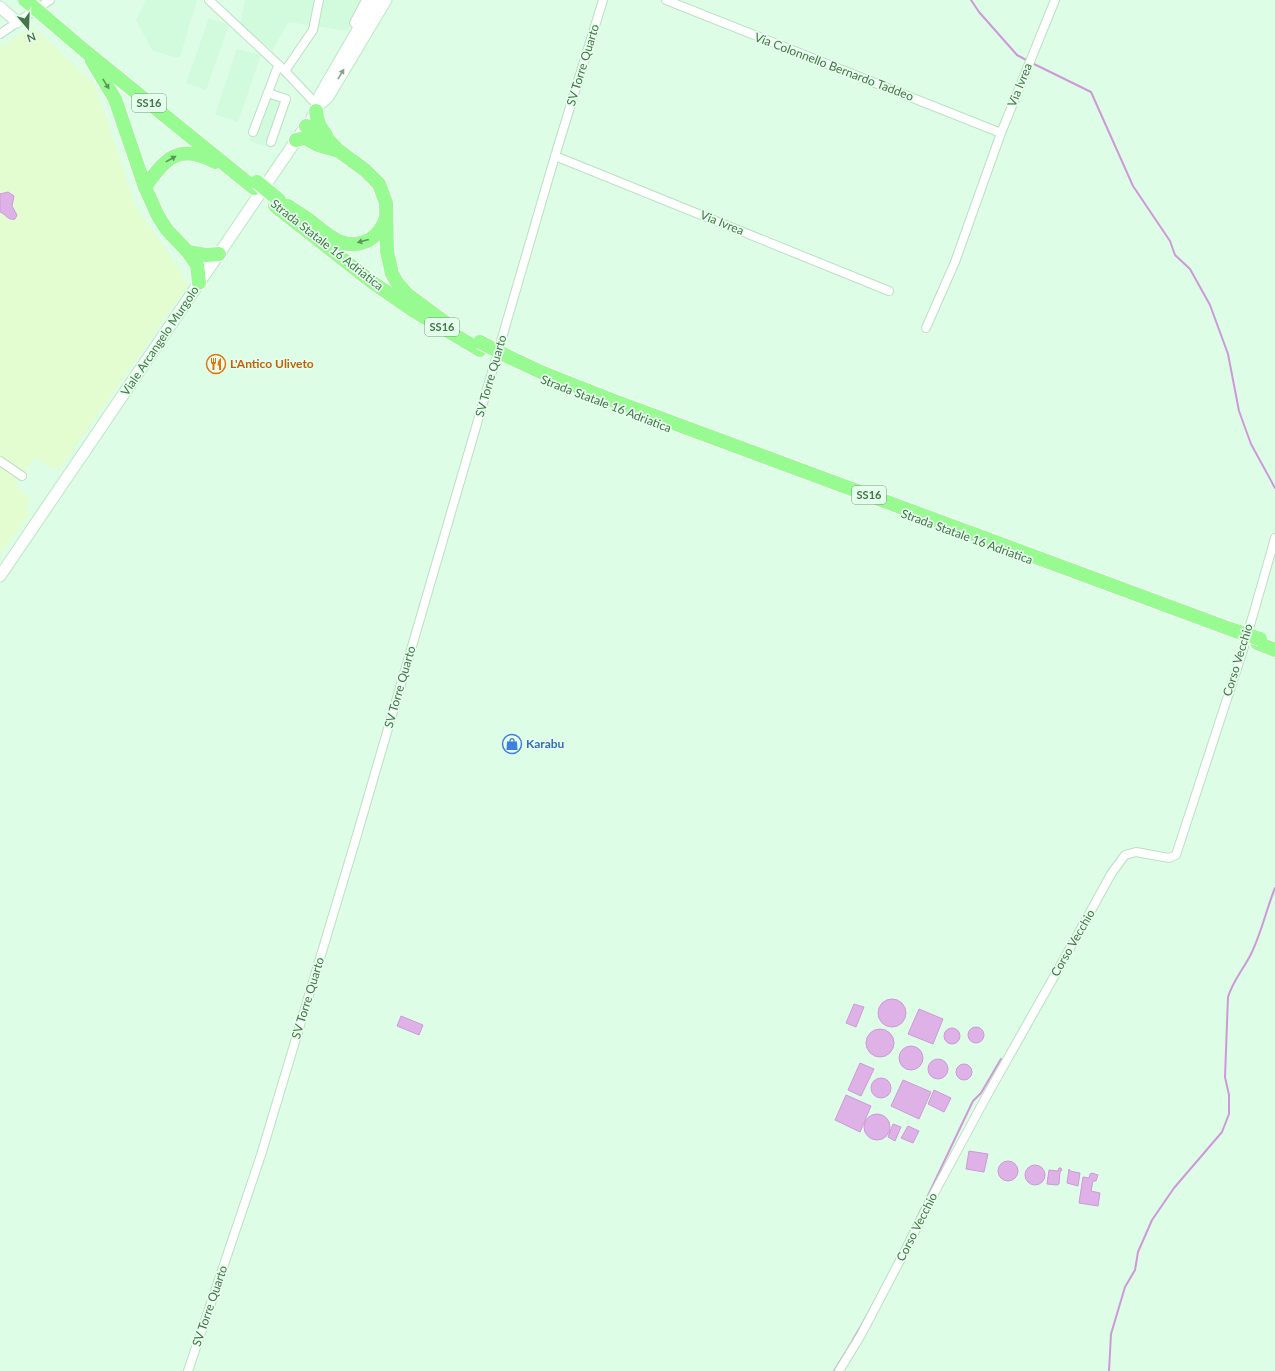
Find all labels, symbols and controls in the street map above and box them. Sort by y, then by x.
north arrow [8,8,48,48]
street label: SV Torre Quarto [563,22,602,108]
street label: Via Colonnello Bernardo Taddeo [752,29,916,104]
text: N [25,30,38,45]
street label: Via Ivrea [1004,61,1035,109]
one-way arrow [338,68,345,80]
one-way arrow [102,79,110,89]
road number: SS16 [132,94,166,112]
one-way arrow [165,155,177,162]
street label: Strada Statale 16 Adriatica [268,196,387,293]
street label: Via Ivrea [698,207,746,238]
one-way arrow [356,238,368,244]
street label: Viale Arcangelo Murgolo [117,283,202,398]
road number: SS16 [425,318,459,336]
street label: SV Torre Quarto [472,333,509,419]
restaurant icon: L'Antico Uliveto [205,353,227,375]
place label: L'Antico Uliveto [230,356,314,371]
street label: Strada Statale 16 Adriatica [539,372,674,435]
road number: SS16 [852,486,886,504]
street label: Strada Statale 16 Adriatica [899,506,1035,567]
street label: Corso Vecchio [1219,622,1256,698]
street label: SV Torre Quarto [381,644,418,730]
shop icon: Karabu [501,733,523,755]
place label: Karabu [526,736,565,751]
street label: Corso Vecchio [1047,906,1098,979]
street label: SV Torre Quarto [288,955,327,1041]
street label: Corso Vecchio [893,1190,940,1264]
street label: SV Torre Quarto [189,1263,230,1348]

